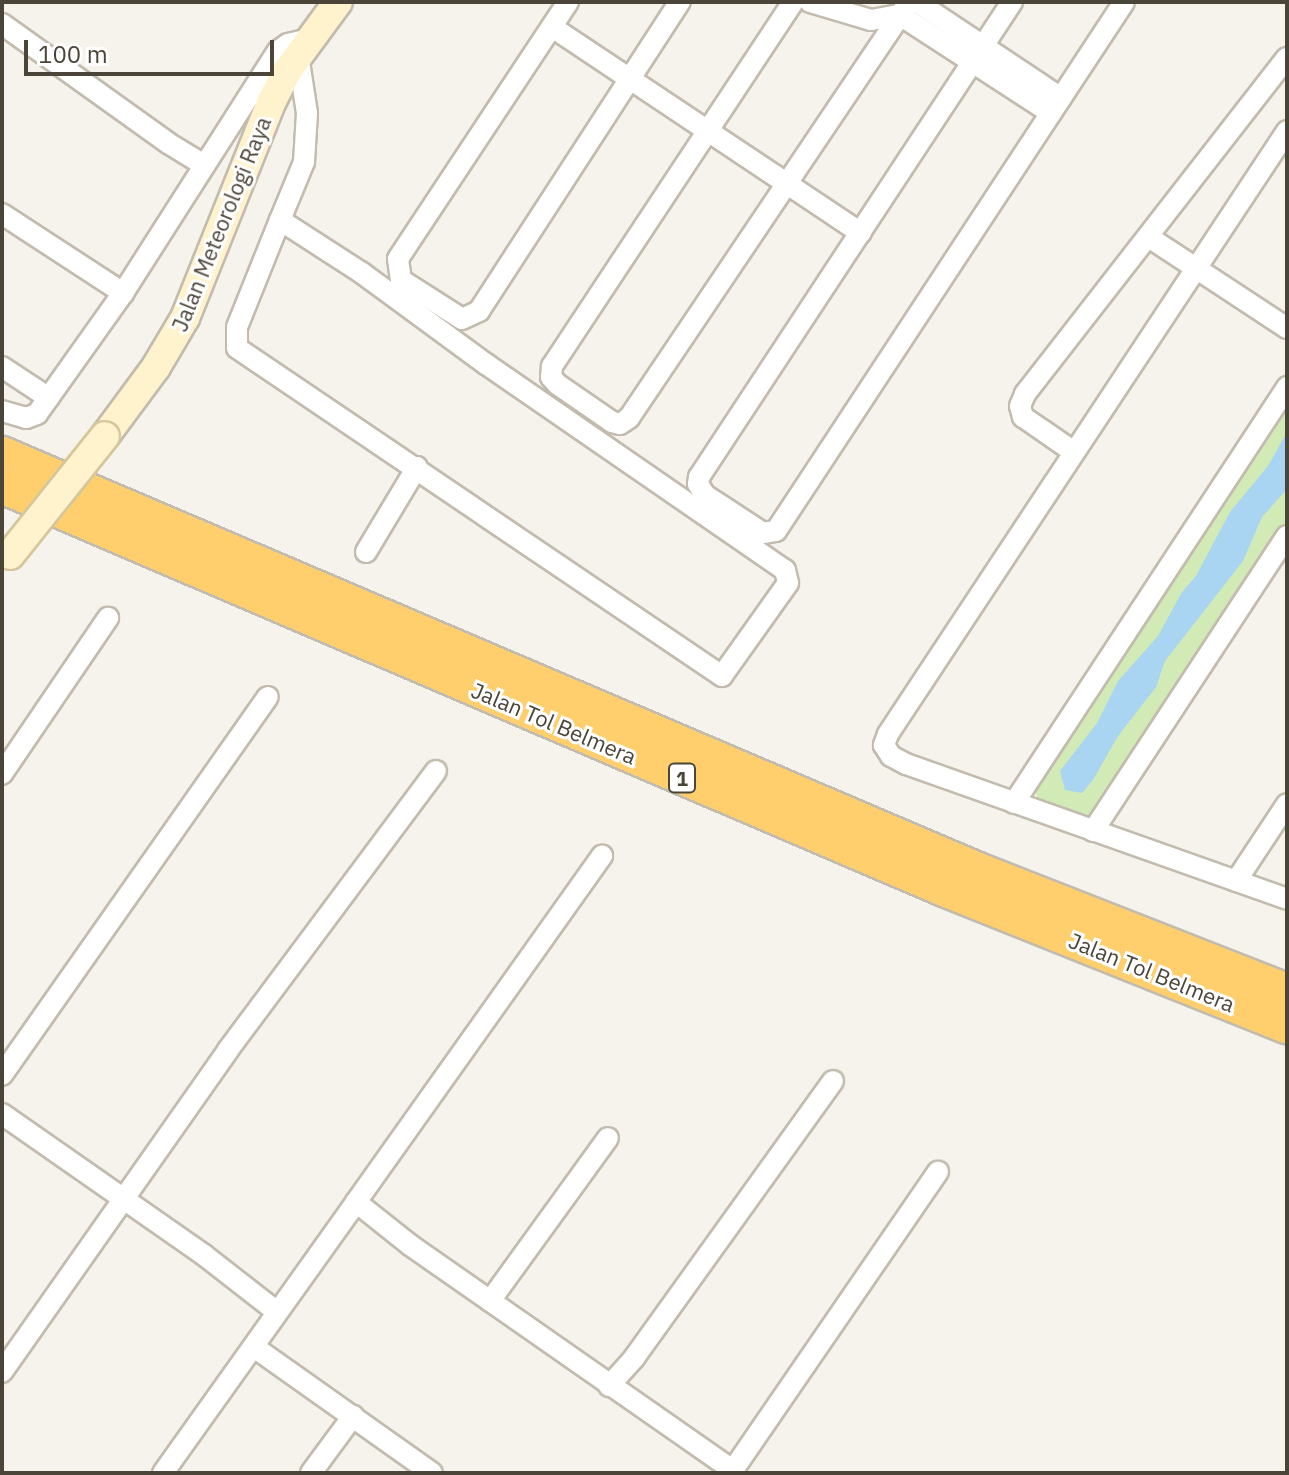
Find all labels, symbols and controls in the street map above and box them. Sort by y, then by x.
scale bar [28,24,278,74]
text: 100 m [38,38,108,70]
street label: Jalan Meteorologi Raya [166,113,276,335]
street label: Jalan Tol Belmera [468,676,640,770]
road number: 1 [668,762,696,794]
street label: Jalan Tol Belmera [1065,927,1239,1017]

